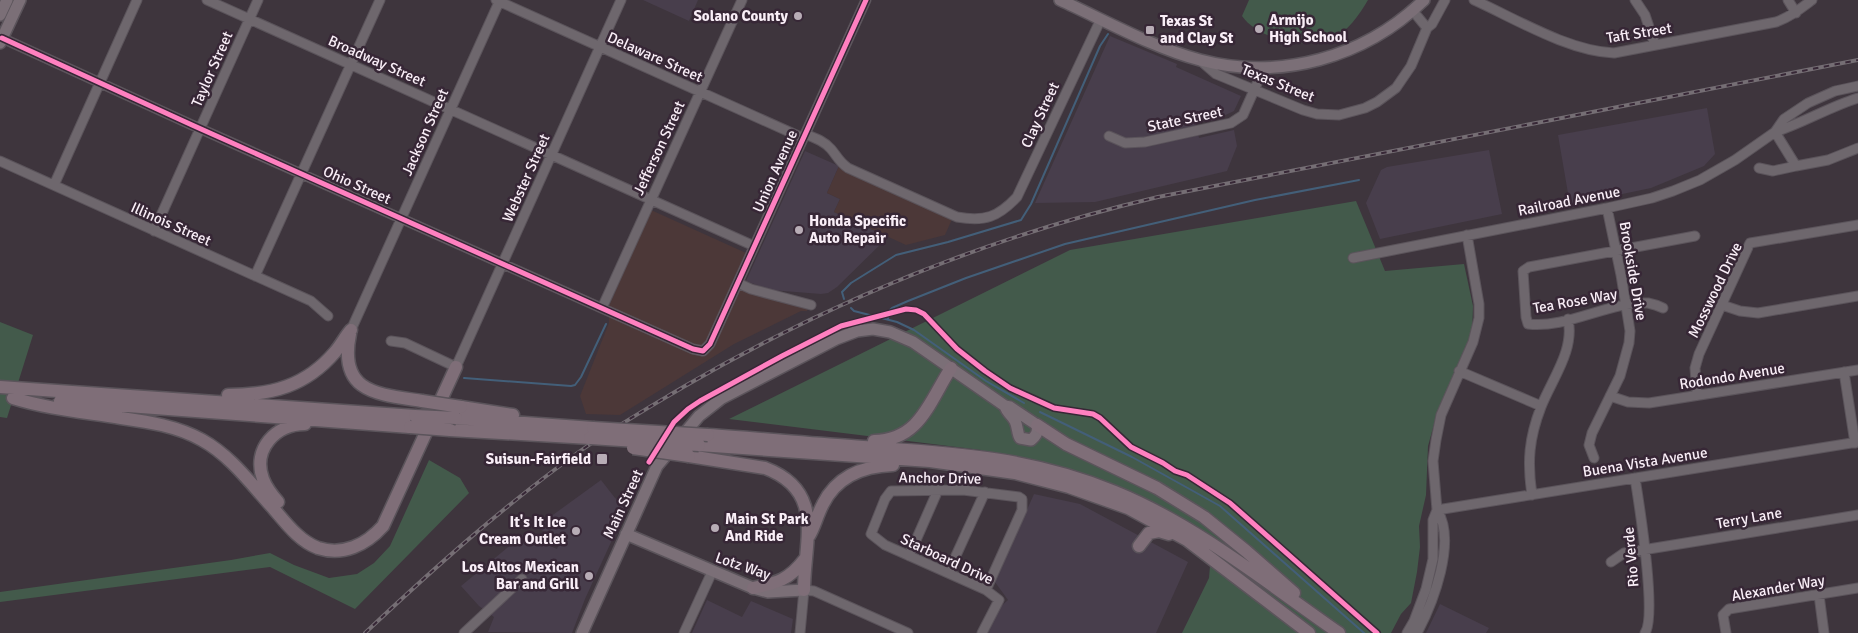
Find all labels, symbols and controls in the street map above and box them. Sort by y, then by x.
place label: Solano County [693,7,789,25]
marker: Solano County [792,10,804,22]
place label: Armijo High School [1269,11,1348,46]
place label: Texas St and Clay St [1160,12,1234,47]
street label: Taft Street [1605,19,1673,47]
marker: Armijo High School [1253,23,1265,35]
marker: Texas St and Clay St [1144,24,1156,36]
street label: Taylor Street [187,28,237,110]
street label: Delaware Street [605,28,705,86]
street label: Broadway Street [325,31,429,91]
street label: Texas Street [1239,60,1317,106]
street label: Clay Street [1017,79,1063,151]
street label: Jackson Street [398,86,452,178]
street label: Jefferson Street [629,98,689,198]
street label: State Street [1146,102,1224,136]
street label: Union Avenue [749,127,801,215]
street label: Webster Street [499,131,553,225]
street label: Ohio Street [320,162,394,208]
street label: Railroad Avenue [1516,182,1622,220]
street label: Illinois Street [128,198,214,250]
place label: Honda Specific Auto Repair [809,212,906,247]
street label: Brookside Drive [1615,220,1651,322]
marker: Honda Specific Auto Repair [793,224,805,236]
street label: Mosswood Drive [1684,239,1746,341]
street label: Tea Rose Way [1532,285,1618,317]
street label: Rodondo Avenue [1678,359,1786,393]
street label: Buena Vista Avenue [1581,443,1709,481]
place label: Suisun-Fairfield [486,450,591,468]
marker: Suisun-Fairfield [595,452,609,466]
street label: Main Street [599,466,647,542]
street label: Anchor Drive [898,468,982,488]
street label: Terry Lane [1715,503,1783,533]
place label: Main St Park And Ride [725,510,809,545]
place label: It's It Ice Cream Outlet [479,513,566,548]
marker: Main St Park And Ride [709,522,721,534]
marker: It's It Ice Cream Outlet [570,525,582,537]
street label: Rio Verde [1619,526,1643,588]
street label: Starboard Drive [898,530,996,588]
street label: Lotz Way [713,548,773,584]
place label: Los Altos Mexican Bar and Grill [462,558,579,593]
marker: Los Altos Mexican Bar and Grill [583,570,595,582]
street label: Alexander Way [1730,571,1826,605]

